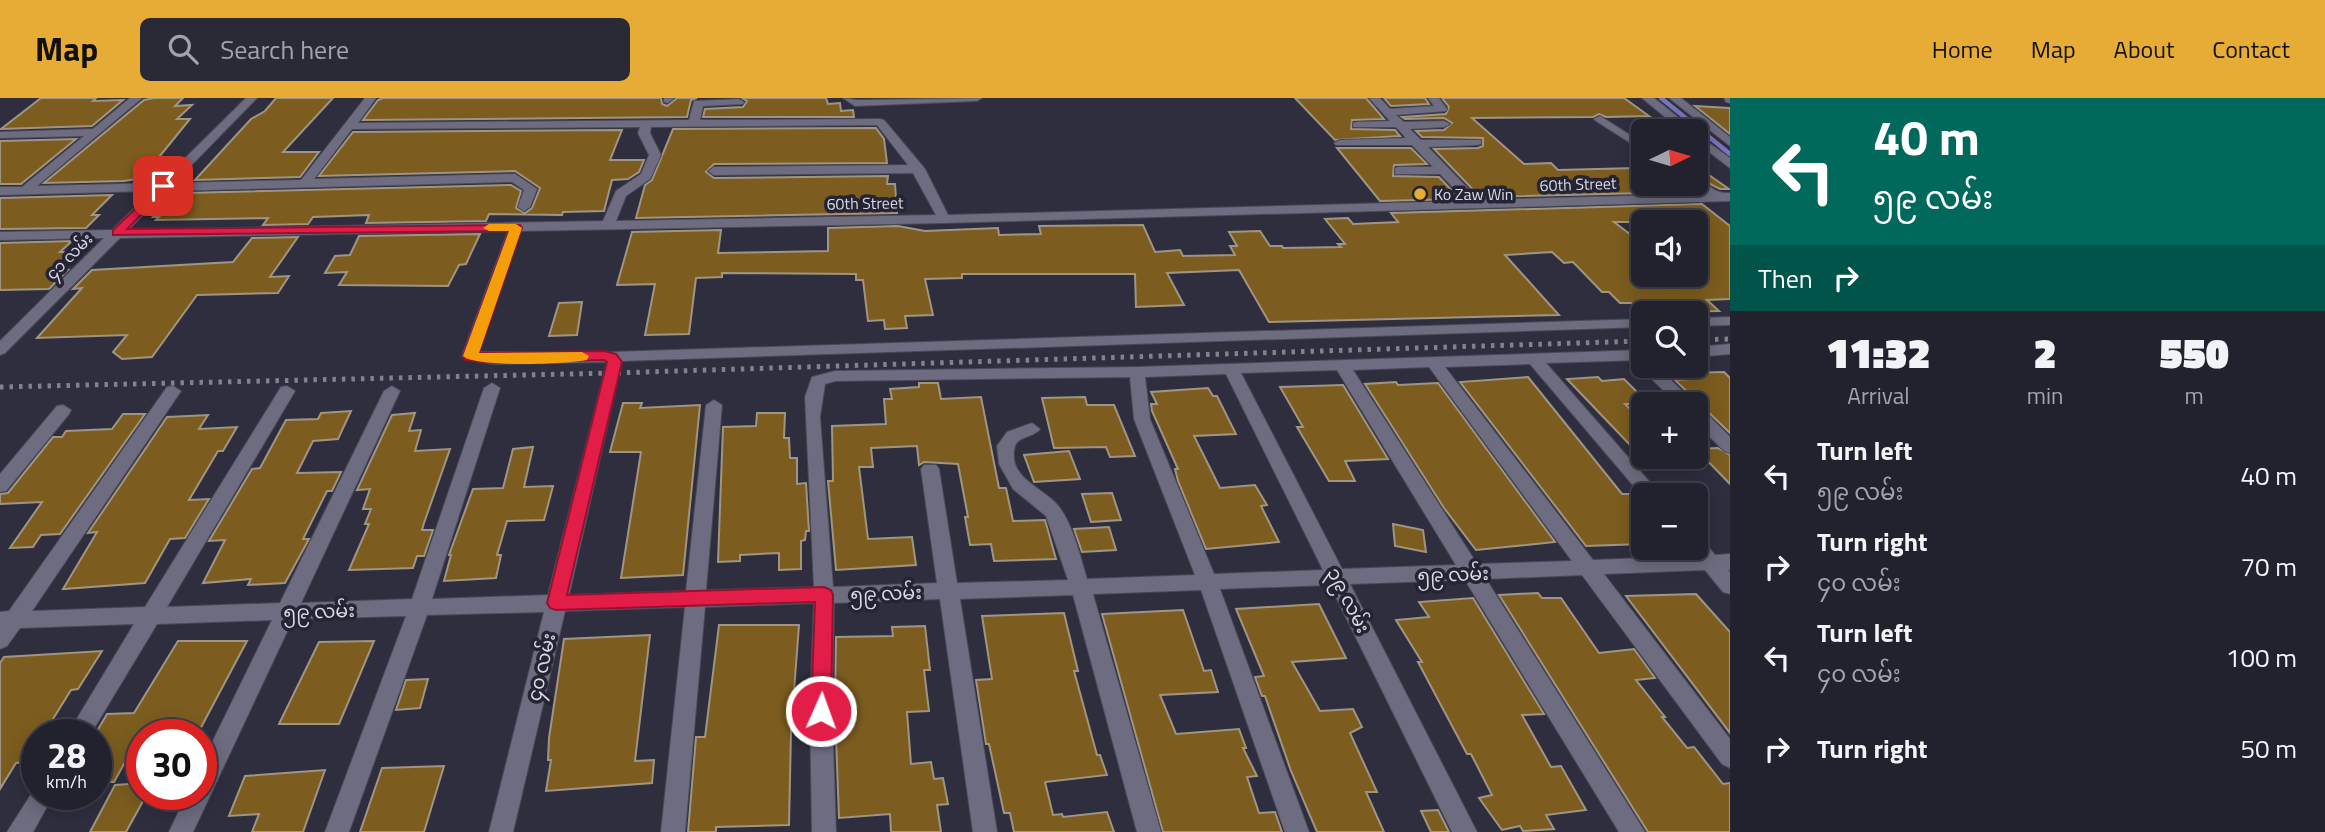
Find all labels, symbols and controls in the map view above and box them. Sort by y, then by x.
search box [140,18,630,81]
text: Map [35,24,98,74]
icon: search [164,30,202,68]
text: Search here [220,30,349,69]
text: Home [1932,31,1993,67]
text: Map [2031,31,2076,67]
text: About [2114,31,2174,67]
text: Contact [2212,31,2290,67]
text: 40 m [1873,99,1980,174]
north arrow [1631,119,1708,196]
map controls [1631,119,1708,560]
icon: left [1758,126,1849,217]
pin [133,156,193,216]
icon: arrive [144,167,182,205]
street label: 60th Street [1539,171,1617,197]
text: ၅၉ လမ်း [1873,173,1993,221]
place label: Ko Zaw Win [1434,182,1513,206]
marker: Ko Zaw Win [1412,186,1428,202]
street label: 60th Street [826,190,904,216]
button: sound [1631,210,1708,287]
street label: ၄၁ လမ်း [40,227,99,286]
text: Then [1758,259,1813,298]
icon: right [1827,259,1865,297]
button: search [1631,301,1708,378]
text: 11:32 [1826,320,1931,384]
text: 2 [2034,320,2057,384]
text: 550 [2160,320,2229,384]
text: Arrival [1847,378,1910,413]
text: min [2027,378,2063,413]
text: m [2185,378,2204,413]
button: + [1631,392,1708,469]
text: Turn left [1817,431,1912,470]
text: 40 m [2240,456,2297,495]
icon: left [1758,457,1796,495]
text: ၅၉ လမ်း [1817,474,1904,509]
button: − [1631,483,1708,560]
text: Turn right [1817,522,1928,561]
text: 70 m [2240,547,2297,586]
icon: right [1758,548,1796,586]
street label: ၅၉ လမ်း [1417,558,1489,591]
street label: ၃၉ လမ်း [1319,562,1378,639]
text: ၄၀ လမ်း [1817,565,1901,600]
street label: ၅၉ လမ်း [850,577,922,610]
street label: ၅၉ လမ်း [283,595,355,628]
text: Turn left [1817,613,1912,652]
street label: ၄၀ လမ်း [519,630,564,704]
text: 100 m [2226,638,2297,677]
icon: left [1758,639,1796,677]
text: ၄၀ လမ်း [1817,656,1901,691]
position arrow [784,674,858,748]
speed limit sign: 30 [126,719,217,810]
text: 28 [47,728,86,782]
text: Turn right [1817,729,1928,768]
text: 50 m [2240,729,2297,768]
icon: right [1758,730,1796,768]
text: km/h [46,768,87,795]

